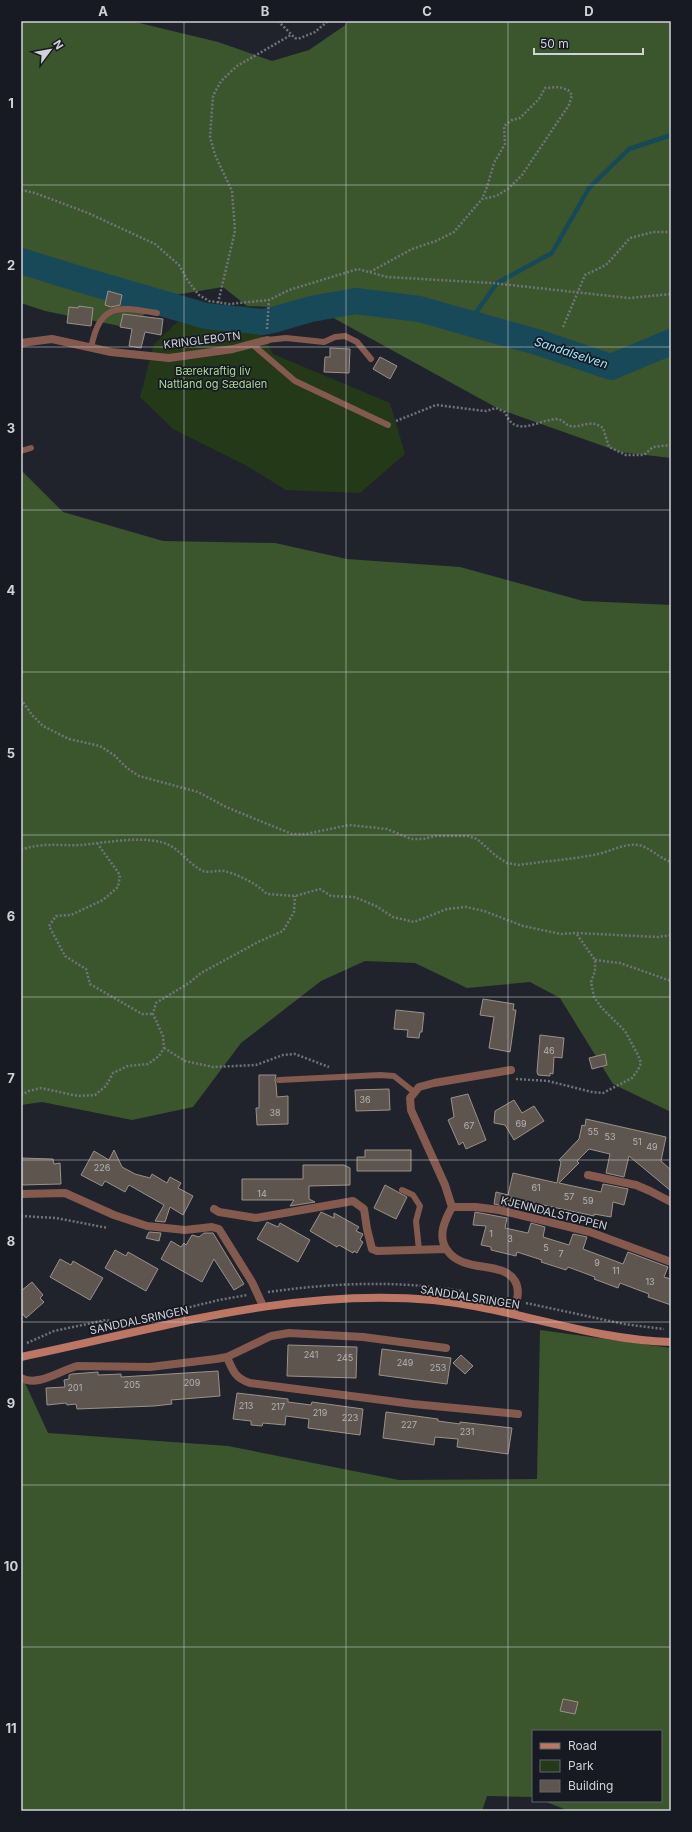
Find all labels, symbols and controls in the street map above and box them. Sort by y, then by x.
text: A [98,3,108,19]
text: B [261,3,270,19]
text: C [422,3,432,19]
text: D [584,3,594,19]
north arrow [30,30,70,70]
scale bar [534,30,643,56]
text: 50 m [540,36,569,51]
text: N [50,37,67,52]
text: 1 [8,95,14,111]
text: 2 [7,257,15,273]
street label: KRINGLEBOTN [163,328,241,352]
water label: Sandalselven [532,334,610,371]
park label: Bærekraftig liv Nattland og Sædalen [159,364,267,391]
text: 3 [7,420,15,436]
text: 4 [7,582,16,598]
text: 5 [7,745,15,761]
text: 6 [7,908,15,924]
house number: 46 [543,1045,555,1056]
text: 7 [7,1070,15,1086]
house number: 36 [359,1094,371,1105]
house number: 38 [269,1107,281,1118]
house number: 69 [515,1118,527,1129]
house number: 67 [464,1120,474,1131]
house number: 55 [588,1126,598,1137]
house number: 53 [604,1131,616,1142]
house number: 51 [632,1136,642,1147]
house number: 49 [646,1141,658,1152]
house number: 226 [94,1162,111,1173]
house number: 61 [531,1182,541,1193]
house number: 14 [257,1188,267,1199]
house number: 57 [564,1191,574,1202]
street label: KJENNDALSTOPPEN [499,1193,609,1233]
house number: 59 [582,1195,594,1206]
house number: 1 [489,1228,493,1239]
text: 8 [7,1233,15,1249]
house number: 3 [507,1233,513,1244]
house number: 5 [543,1242,549,1253]
house number: 7 [558,1248,564,1259]
house number: 9 [594,1257,600,1268]
house number: 11 [612,1265,620,1276]
house number: 13 [645,1276,655,1287]
street label: SANDDALSRINGEN [419,1282,521,1312]
street label: SANDDALSRINGEN [88,1303,190,1337]
house number: 241 [304,1349,318,1360]
house number: 245 [337,1352,353,1363]
house number: 249 [397,1357,414,1368]
house number: 253 [430,1362,447,1373]
house number: 209 [184,1377,201,1388]
house number: 205 [124,1379,140,1390]
house number: 201 [68,1382,82,1393]
text: 9 [7,1395,15,1411]
house number: 213 [239,1400,254,1411]
house number: 217 [271,1401,285,1412]
house number: 219 [313,1407,328,1418]
house number: 223 [342,1412,359,1423]
house number: 227 [401,1419,417,1430]
house number: 231 [460,1426,474,1437]
text: 10 [4,1558,18,1574]
text: 11 [5,1720,17,1736]
legend [532,1730,662,1802]
text: Road [568,1738,597,1753]
text: Park [568,1758,594,1773]
text: Building [568,1778,613,1793]

